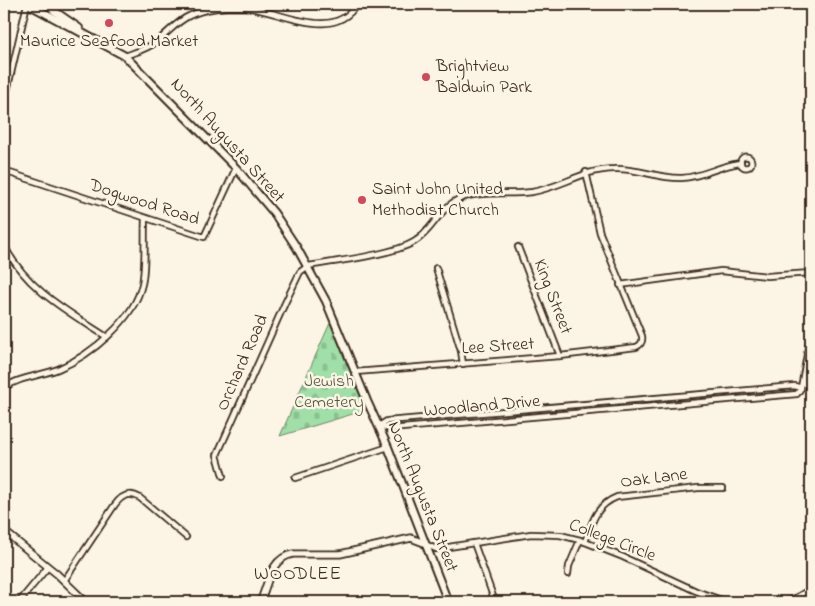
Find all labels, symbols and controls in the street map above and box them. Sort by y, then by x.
marker: Maurice Seafood Market [103,17,115,29]
place label: Maurice Seafood Market [20,29,198,55]
place label: Brightview Baldwin Park [435,54,532,101]
marker: Brightview Baldwin Park [420,71,432,83]
street label: North Augusta Street [163,73,290,210]
street label: Dogwood Road [84,173,203,234]
place label: Saint John United Methodist Church [372,177,503,224]
marker: Saint John United Methodist Church [356,194,368,206]
street label: King Street [525,256,578,339]
street label: Orchard Road [210,311,276,415]
street label: Lee Street [461,331,535,363]
park label: Jewish Cemetery [294,369,364,416]
street label: Woodland Drive [423,389,542,425]
street label: North Augusta Street [379,418,464,577]
street label: Oak Lane [619,462,690,496]
street label: College Circle [564,513,660,571]
district label: WOODLEE [254,561,342,588]

